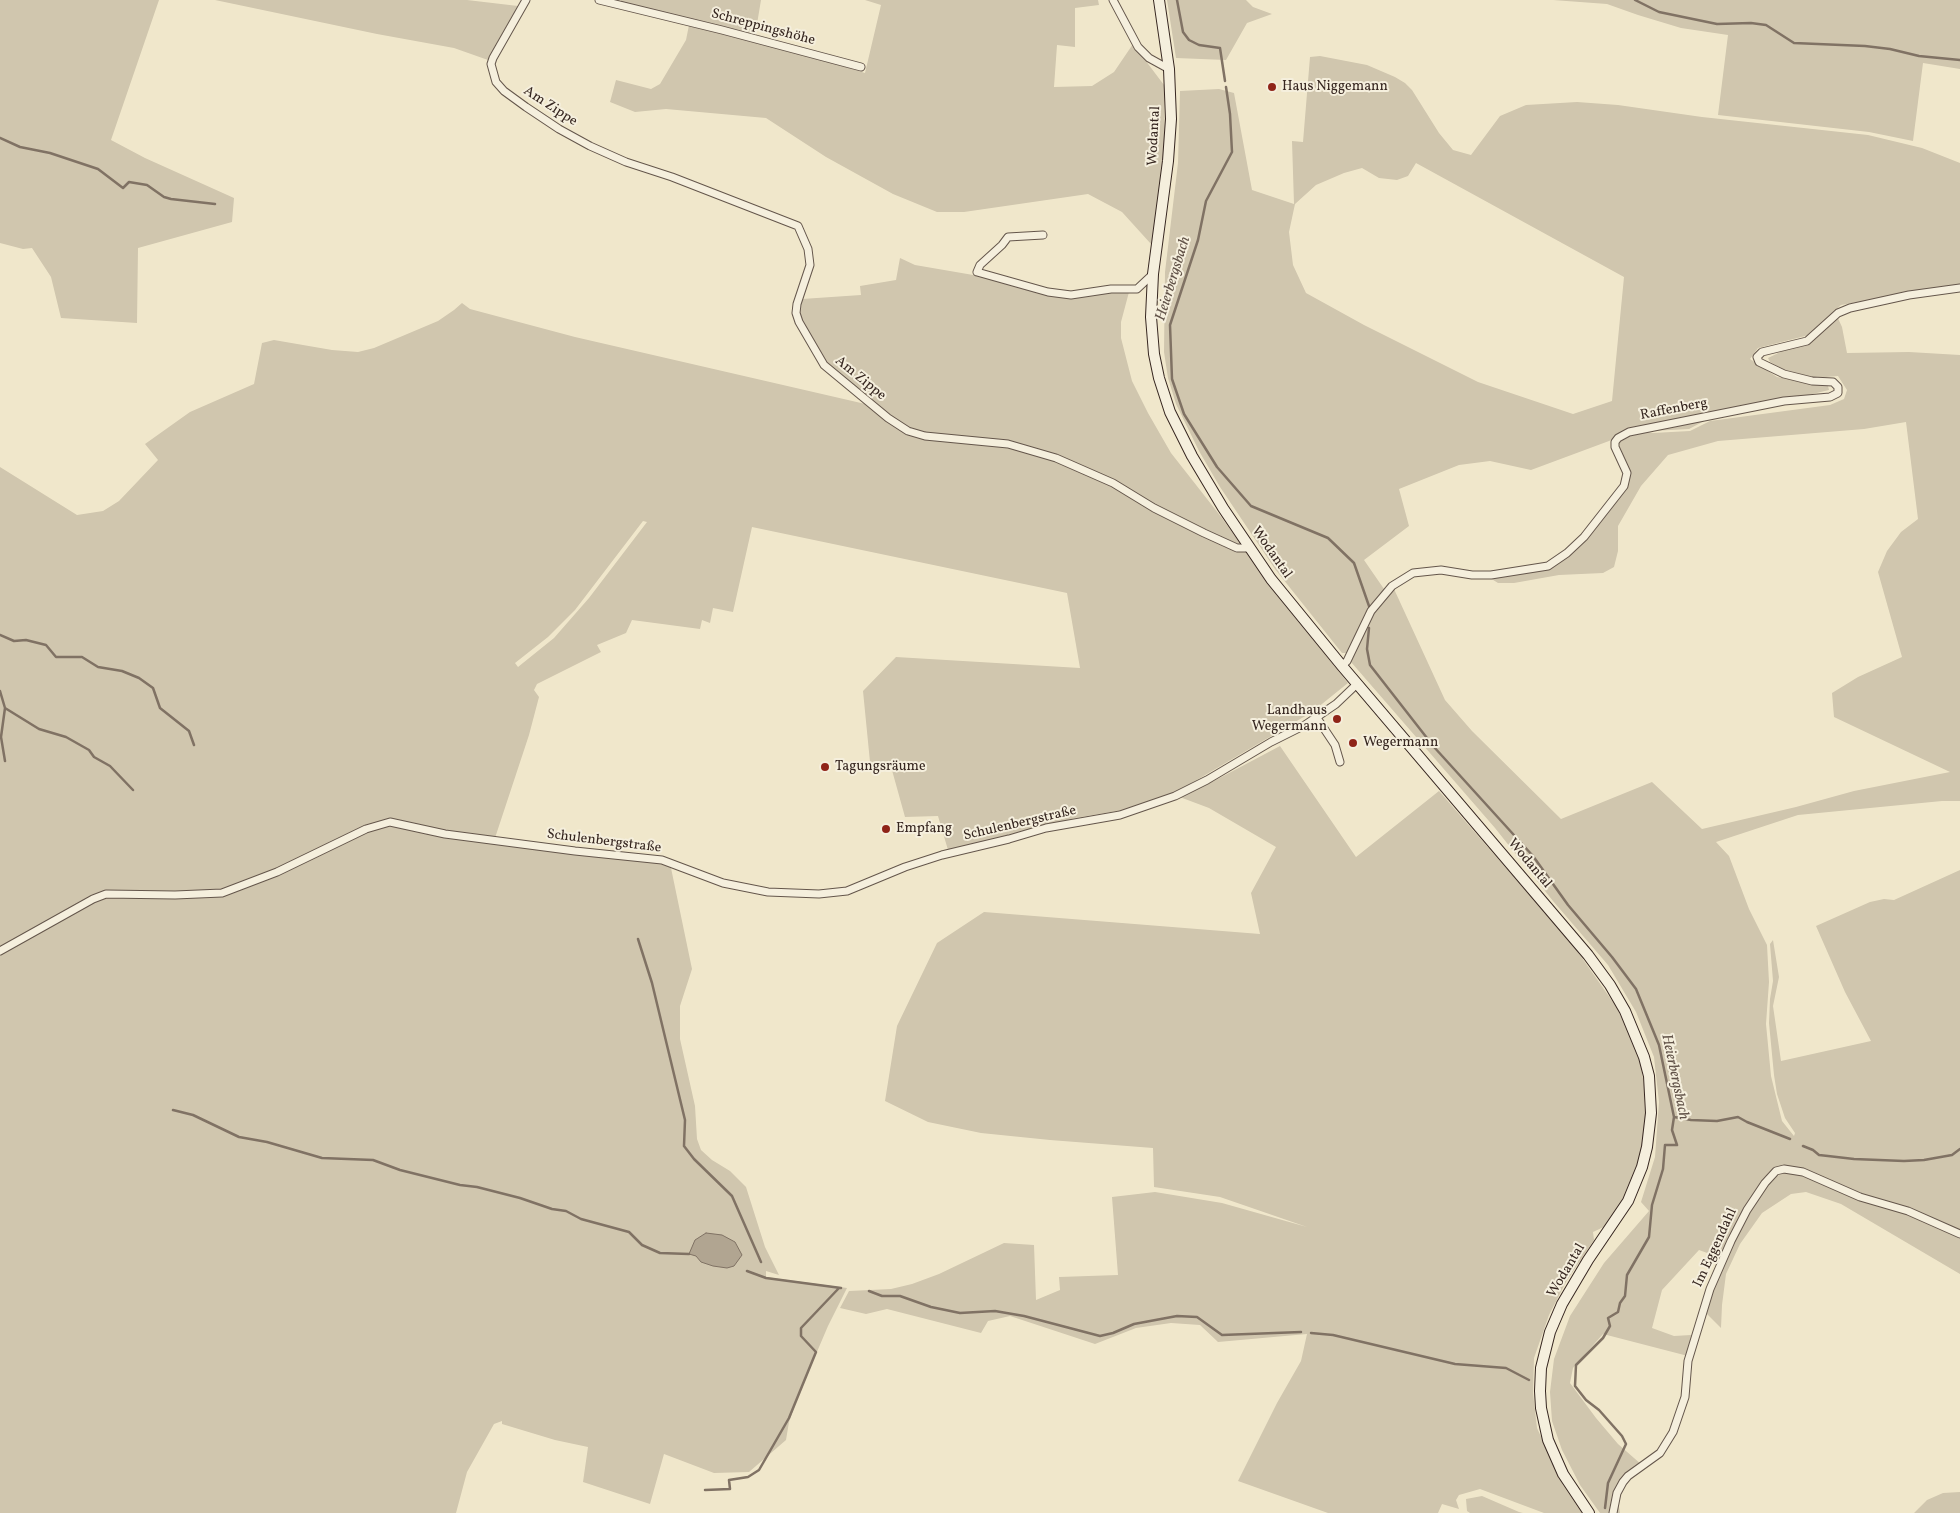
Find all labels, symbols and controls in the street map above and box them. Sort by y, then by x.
street label: Schreppingshöhe [709,6,817,50]
place label: Haus Niggemann [1282,79,1388,95]
marker: Haus Niggemann [1266,81,1278,93]
street label: Am Zippe [520,83,580,131]
street label: Wodantal [1145,106,1165,166]
water label: Heierbergsbach [1153,235,1195,323]
street label: Am Zippe [831,353,889,405]
street label: Raffenberg [1639,395,1709,425]
street label: Wodantal [1247,524,1295,582]
place label: Landhaus Wegermann [1252,703,1327,736]
marker: Landhaus Wegermann [1331,713,1343,725]
place label: Wegermann [1363,735,1438,751]
marker: Wegermann [1347,737,1359,749]
place label: Tagungsräume [835,759,926,775]
marker: Tagungsräume [819,761,831,773]
street label: Schulenbergstraße [962,803,1078,845]
place label: Empfang [896,821,952,837]
marker: Empfang [880,823,892,835]
street label: Schulenbergstraße [546,827,662,857]
street label: Wodantal [1503,836,1555,892]
water label: Heierbergsbach [1656,1032,1692,1122]
street label: Im Eggendahl [1690,1206,1742,1290]
street label: Wodantal [1544,1241,1590,1301]

